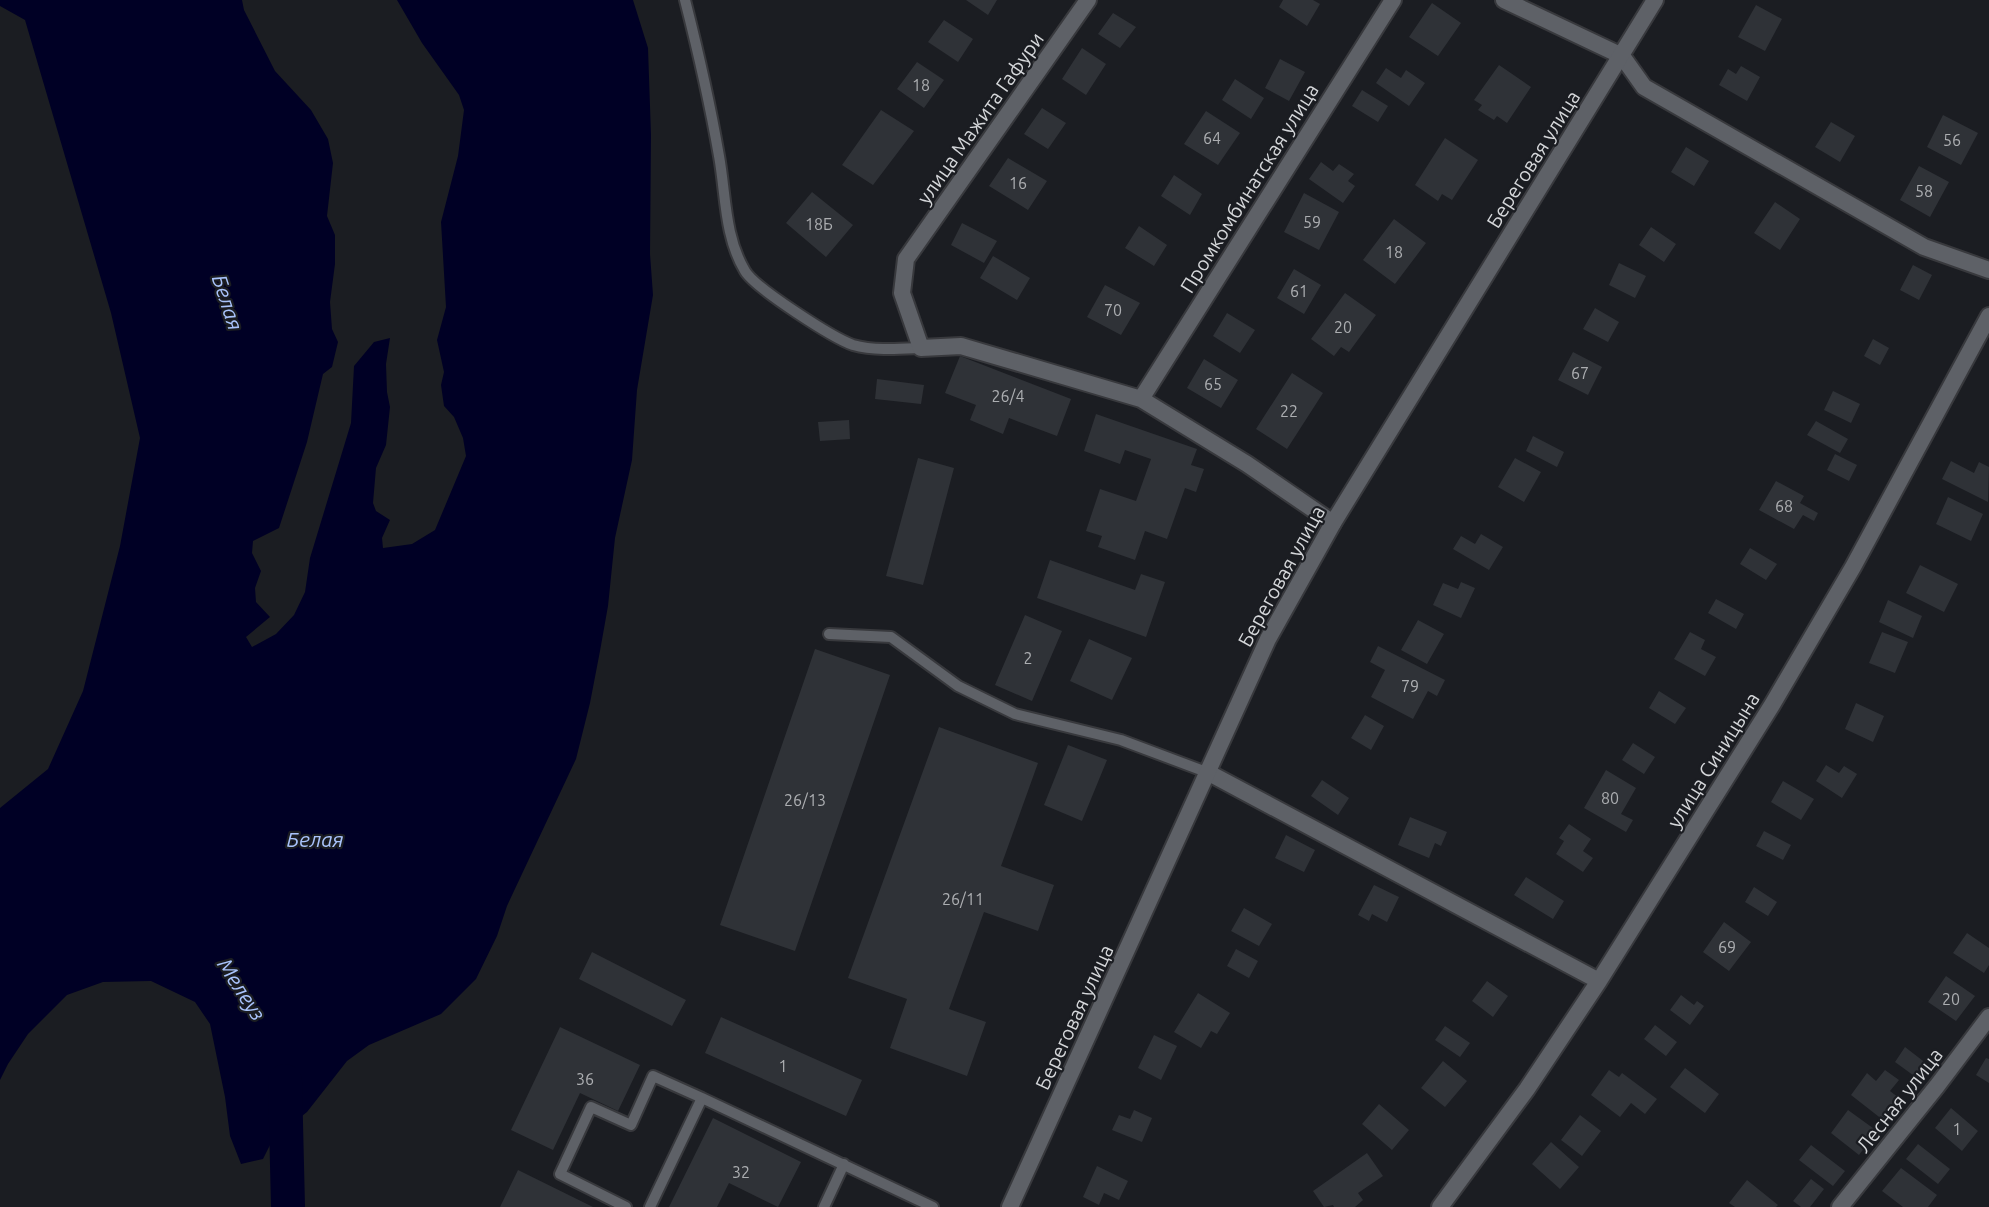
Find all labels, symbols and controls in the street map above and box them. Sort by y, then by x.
street label: улица Мажита Гафури [912,28,1048,208]
house number: 18 [912,76,930,94]
street label: Промкомбинатская улица [1175,79,1323,297]
street label: Береговая улица [1482,86,1584,232]
house number: 64 [1203,129,1221,147]
house number: 56 [1943,131,1961,149]
house number: 16 [1009,174,1027,192]
house number: 58 [1915,182,1933,200]
house number: 59 [1303,213,1321,231]
house number: 18Б [805,215,833,233]
house number: 18 [1385,243,1403,261]
water label: Белая [208,271,248,333]
house number: 61 [1290,282,1308,300]
house number: 70 [1104,301,1122,319]
house number: 20 [1334,318,1352,336]
house number: 67 [1571,364,1589,382]
house number: 65 [1204,375,1222,393]
house number: 26/4 [992,387,1024,405]
house number: 22 [1280,402,1298,420]
house number: 68 [1775,497,1793,515]
street label: Береговая улица [1233,502,1329,650]
house number: 2 [1023,649,1033,667]
house number: 79 [1401,677,1419,695]
street label: улица Синицына [1662,688,1764,832]
house number: 80 [1601,789,1619,807]
house number: 26/13 [784,791,826,809]
water label: Белая [287,827,344,851]
house number: 26/11 [942,890,984,908]
house number: 69 [1718,938,1736,956]
street label: Береговая улица [1030,941,1118,1093]
water label: Мелеуз [213,953,271,1025]
house number: 20 [1942,990,1960,1008]
street label: Лесная улица [1851,1043,1947,1157]
house number: 1 [778,1057,788,1075]
house number: 36 [576,1070,594,1088]
house number: 1 [1952,1120,1962,1138]
house number: 32 [732,1163,750,1181]

